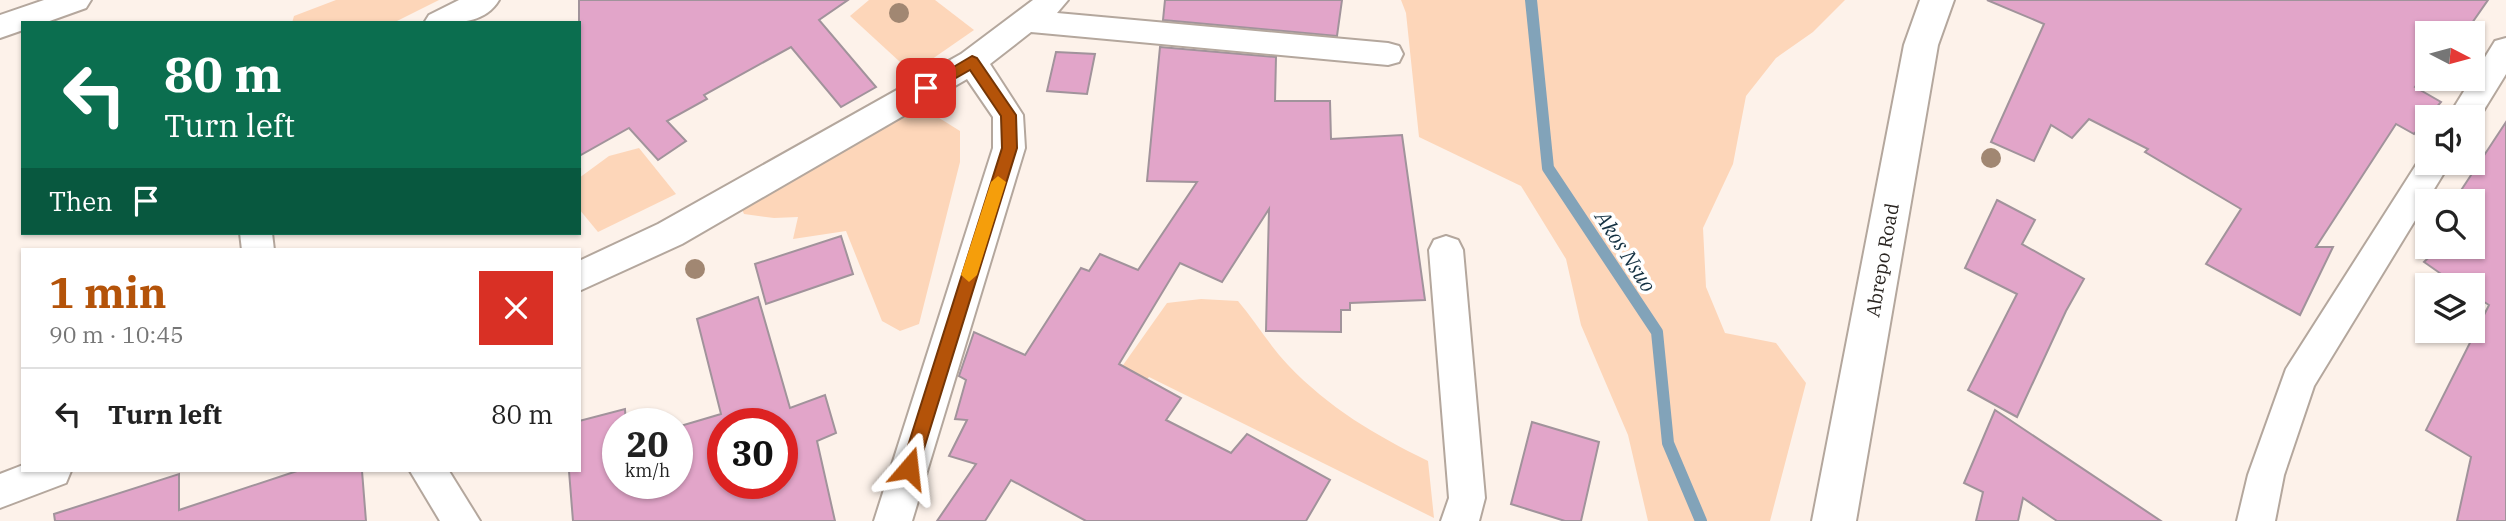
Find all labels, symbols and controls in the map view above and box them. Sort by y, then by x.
north arrow [2415,21,2485,91]
map controls [2415,21,2485,343]
text: 80 m [164,42,282,105]
icon: left [49,49,140,140]
pin [896,58,956,118]
icon: arrive [907,69,945,107]
text: Turn left [164,104,295,146]
button: sound [2415,105,2485,175]
icon: arrive [127,182,165,220]
text: Then [49,184,113,218]
button: search [2415,189,2485,259]
street label: Abrepo Road [1860,201,1904,319]
water label: Akos Nsuo [1588,203,1663,297]
text: 1 min [49,265,167,320]
button: close [479,271,553,345]
button: layers [2415,273,2485,343]
text: 90 m · 10:45 [49,319,184,349]
icon: left [49,395,87,433]
text: Turn left [108,397,222,431]
text: 80 m [491,397,553,431]
speed limit sign: 30 [707,408,798,499]
text: 20 [626,421,669,467]
position arrow [872,431,946,505]
text: km/h [625,459,670,482]

